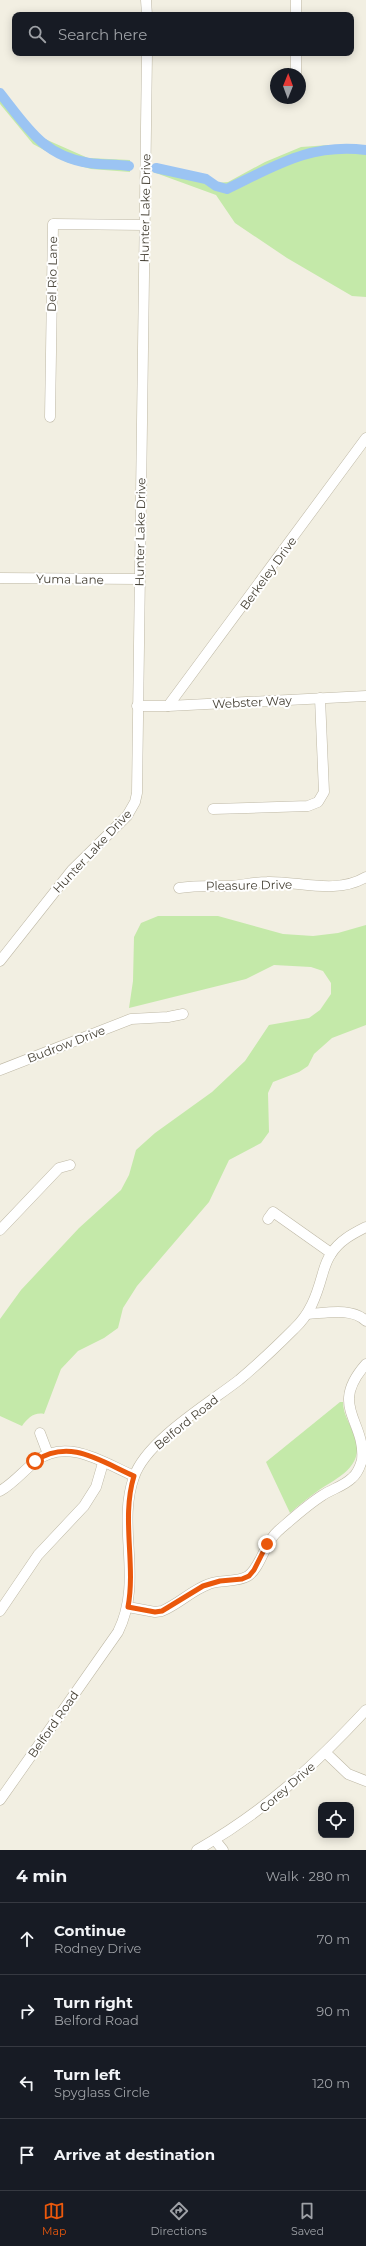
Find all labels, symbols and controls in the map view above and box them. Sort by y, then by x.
search box [12,12,354,56]
icon: search [26,23,48,45]
text: Search here [58,25,147,44]
north arrow [270,68,306,104]
street label: Hunter Lake Drive [137,154,153,262]
street label: Del Rio Lane [44,236,60,312]
street label: Hunter Lake Drive [132,478,148,586]
street label: Berkeley Drive [236,534,300,612]
street label: Yuma Lane [36,571,104,587]
street label: Webster Way [212,692,293,712]
street label: Hunter Lake Drive [49,806,135,896]
street label: Pleasure Drive [206,877,292,893]
street label: Budrow Drive [25,1022,107,1066]
street label: Belford Road [151,1392,221,1452]
route start [26,1452,44,1470]
route end [258,1535,276,1553]
street label: Belford Road [24,1688,82,1760]
street label: Corey Drive [256,1759,318,1815]
map controls [318,1802,354,1838]
button: locate [318,1802,354,1838]
text: 4 min [16,1866,67,1886]
text: Walk · 280 m [266,1868,350,1884]
text: Continue [54,1921,126,1940]
icon: ahead [16,1928,38,1950]
text: 70 m [317,1931,350,1947]
text: Rodney Drive [54,1940,141,1956]
text: Turn right [54,1993,133,2012]
icon: right [16,2000,38,2022]
text: 90 m [316,2003,350,2019]
text: Belford Road [54,2012,139,2028]
text: Turn left [54,2065,121,2084]
icon: left [16,2072,38,2094]
text: 120 m [312,2075,350,2091]
text: Spyglass Circle [54,2084,150,2100]
icon: arrive [16,2144,38,2166]
text: Arrive at destination [54,2145,215,2164]
tab: Map [42,2200,66,2238]
tab: Directions [151,2200,207,2238]
tab: Saved [291,2200,324,2238]

